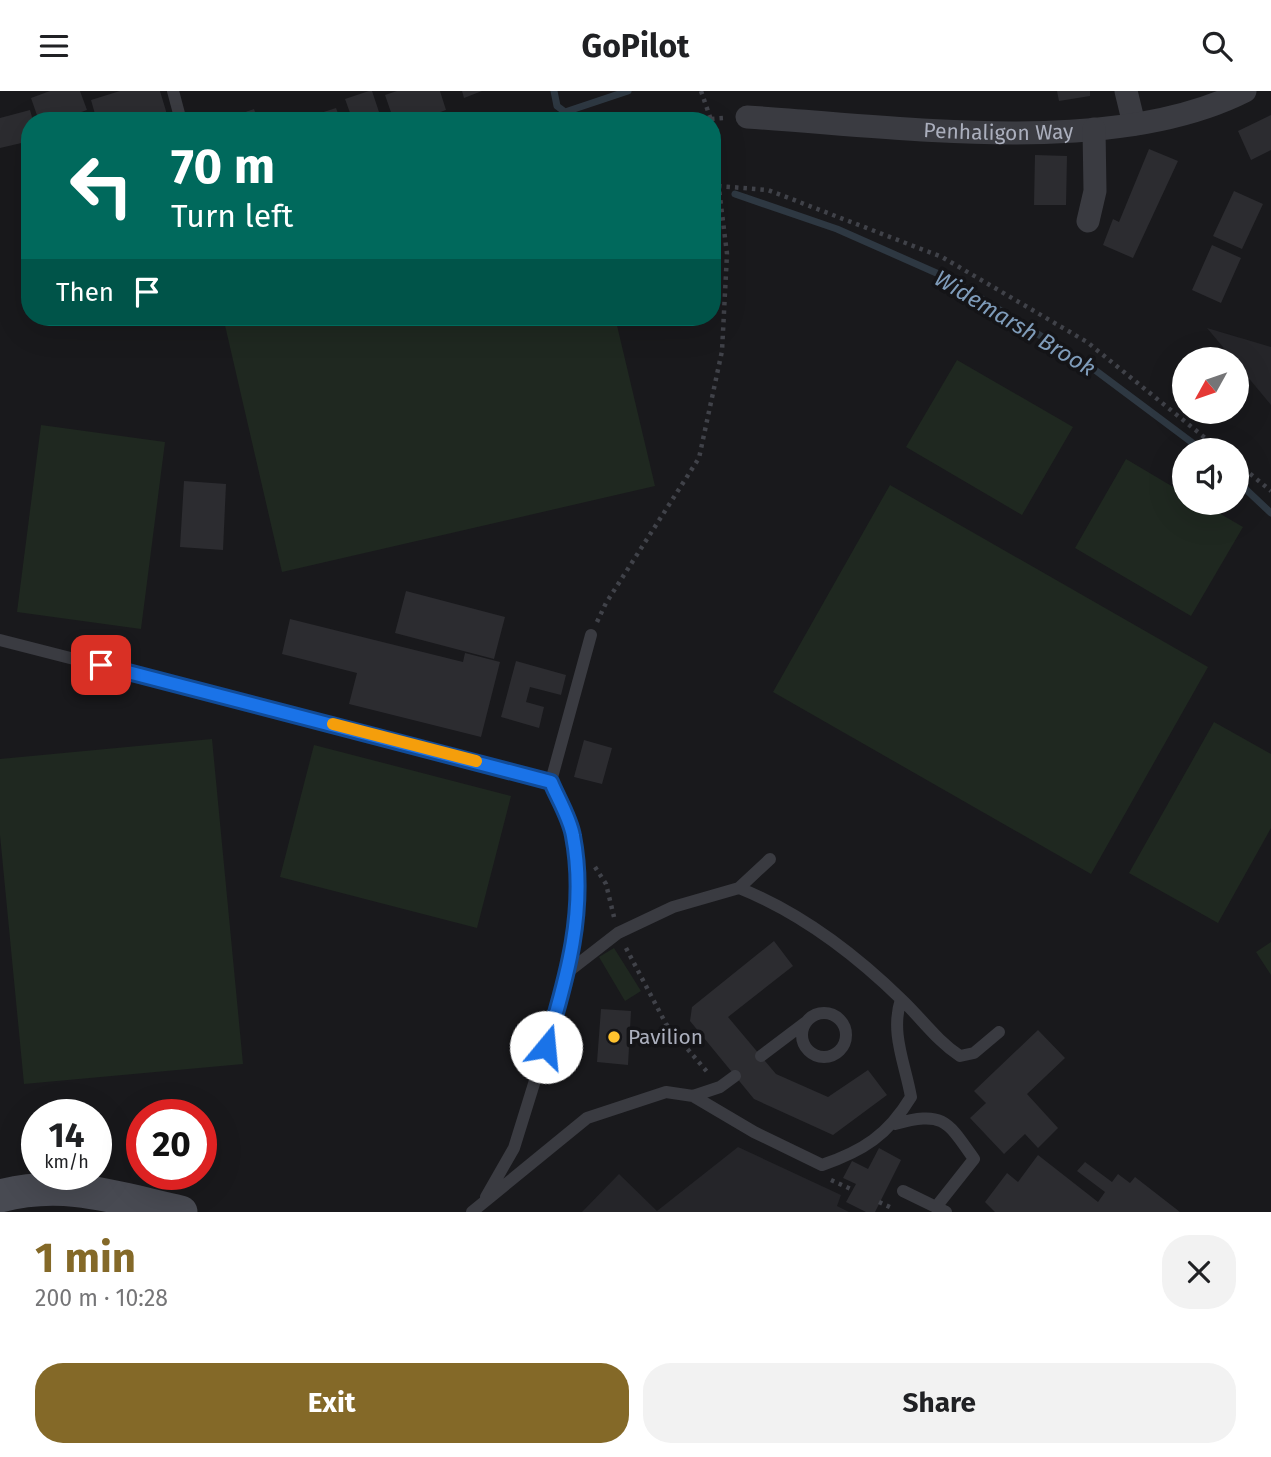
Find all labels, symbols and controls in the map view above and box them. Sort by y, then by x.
icon: menu [35,27,73,65]
text: GoPilot [582,27,689,65]
icon: search [1198,27,1236,65]
street label: Penhaligon Way [923,117,1075,146]
text: 70 m [171,137,275,196]
icon: left [56,140,147,231]
text: Turn left [171,197,293,235]
water label: Widemarsh Brook [930,264,1100,382]
icon: arrive [128,273,166,311]
text: Then [56,277,114,308]
north arrow [1172,347,1250,423]
map controls [1172,347,1249,515]
button: sound [1172,438,1249,515]
pin [71,635,131,695]
icon: arrive [82,646,120,684]
position arrow [509,1010,583,1084]
place label: Pavilion [628,1024,703,1050]
marker: Pavilion [606,1029,622,1045]
speed limit sign: 20 [126,1099,217,1190]
text: 14 [48,1114,85,1156]
text: km/h [44,1151,89,1173]
text: 1 min [35,1233,136,1283]
button: close [1162,1235,1236,1309]
text: 200 m · 10:28 [35,1284,168,1312]
button: Exit [35,1363,629,1443]
button: Share [643,1363,1236,1443]

